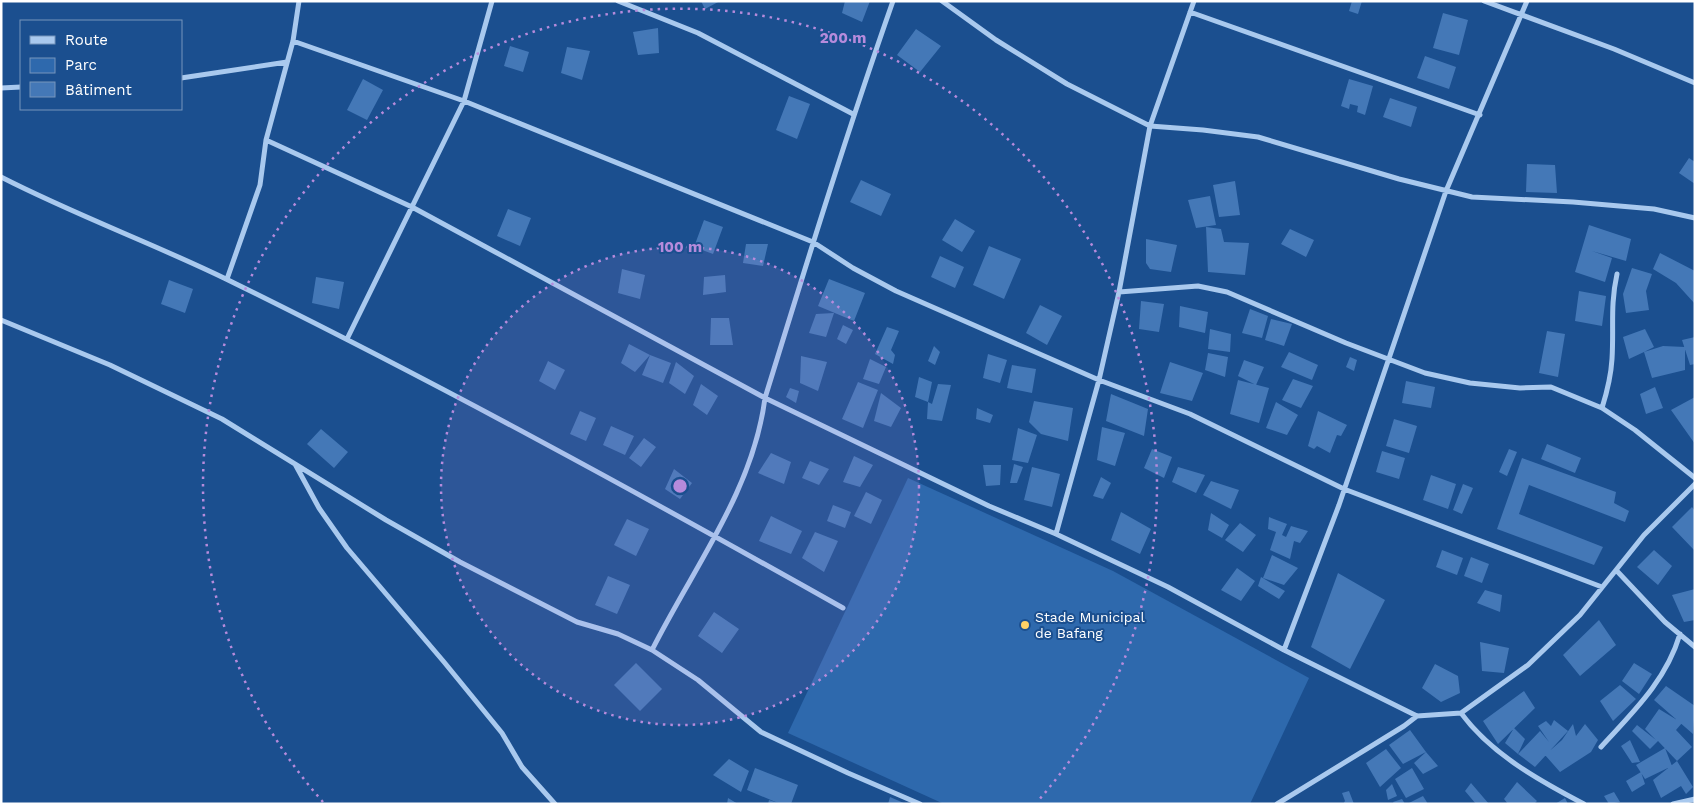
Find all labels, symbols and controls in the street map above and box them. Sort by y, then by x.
legend [20,20,182,110]
text: 200 m [820,29,866,47]
text: Route [65,31,108,49]
text: Parc [65,56,97,74]
text: Bâtiment [65,81,132,99]
text: 100 m [658,238,702,256]
centre of rings [671,477,689,495]
place label: Stade Municipal de Bafang [1035,609,1146,641]
marker: Stade Municipal de Bafang [1019,619,1031,631]

